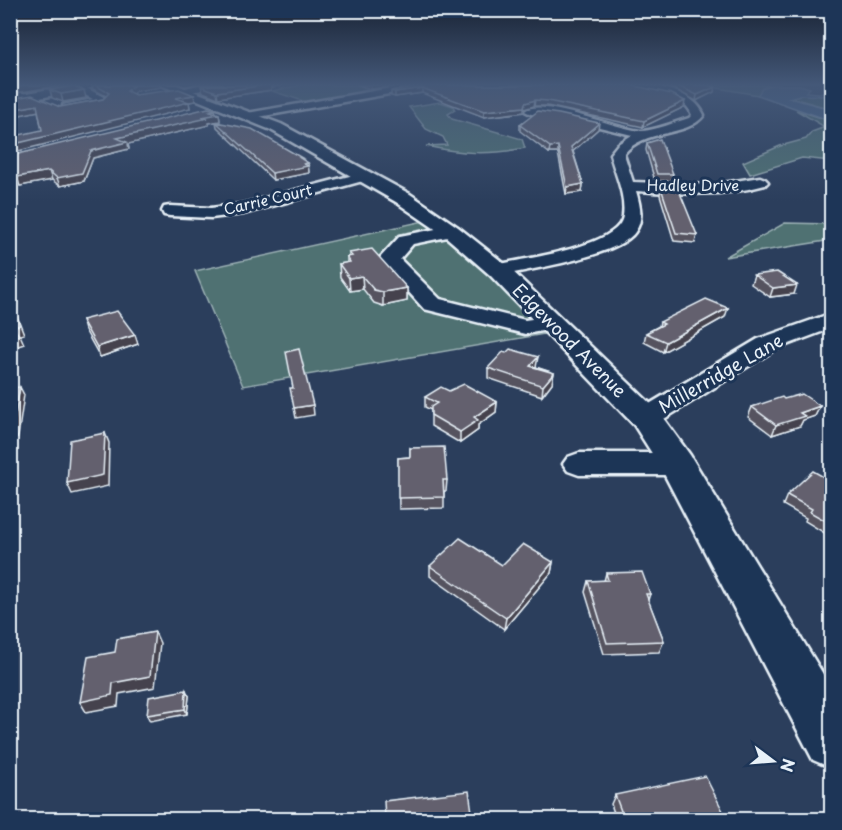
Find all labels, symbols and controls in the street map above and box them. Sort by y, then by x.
street label: Hadley Drive [647,173,739,196]
street label: Carrie Court [221,177,314,220]
street label: Edgewood Avenue [507,277,633,403]
street label: Millerridge Lane [653,326,788,419]
north arrow [743,731,803,791]
text: N [775,756,802,775]

